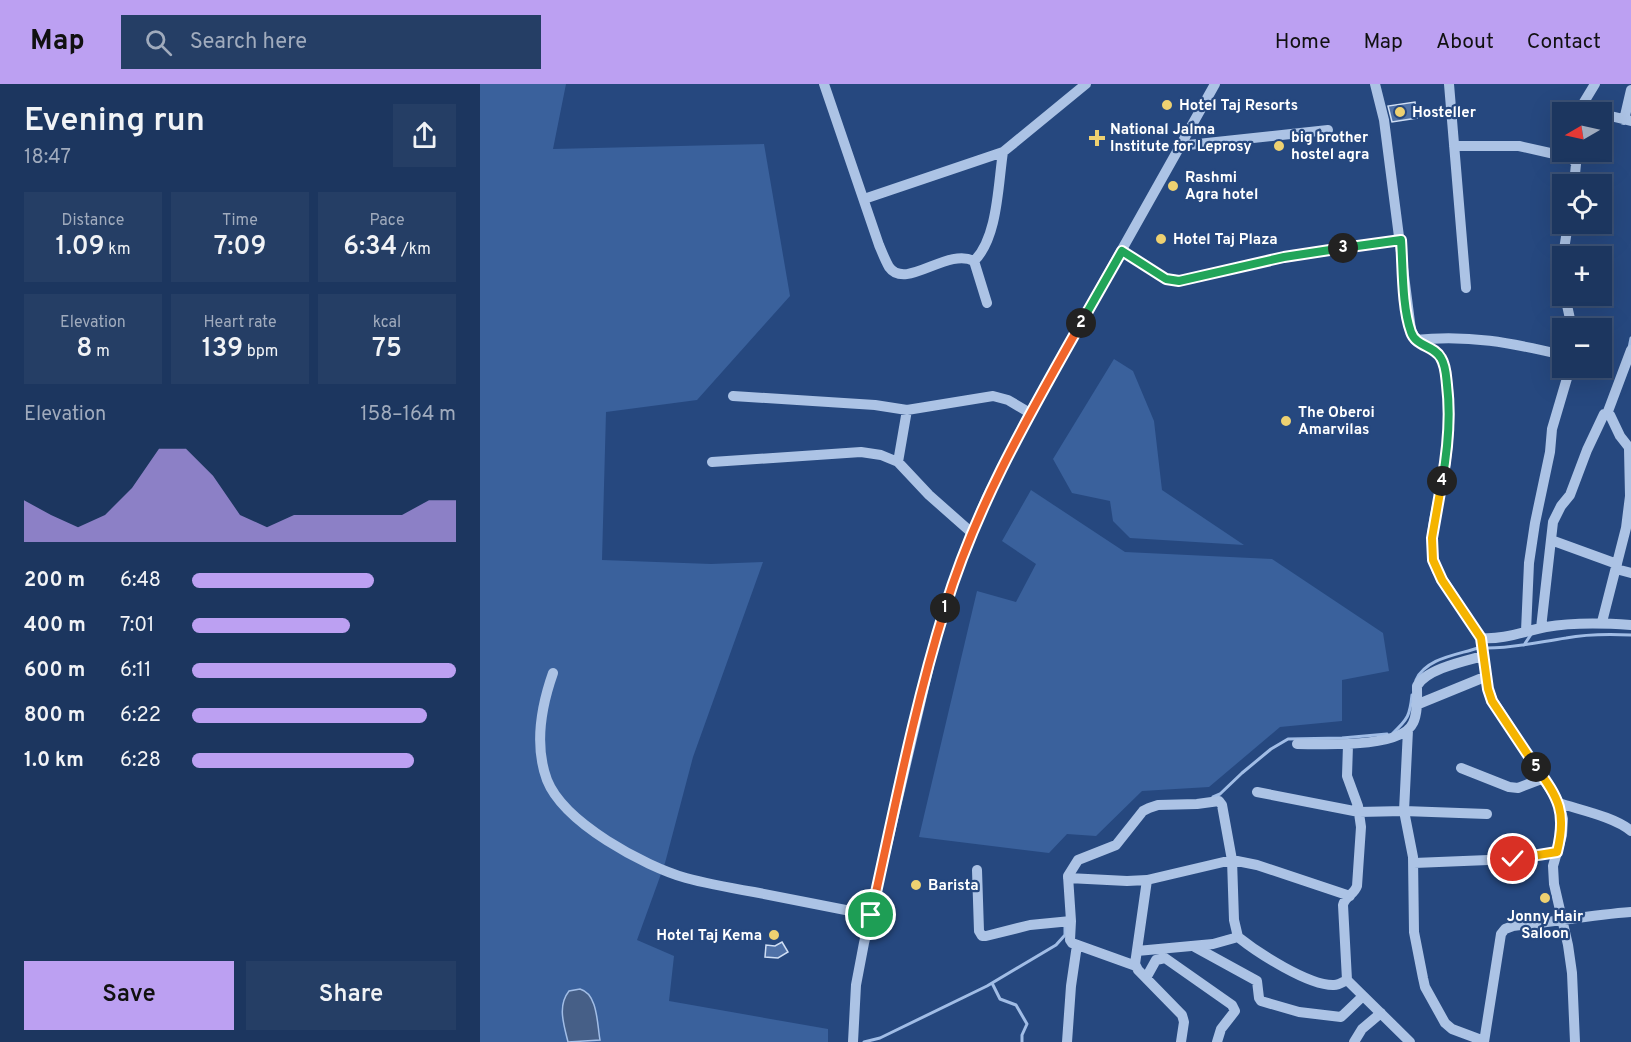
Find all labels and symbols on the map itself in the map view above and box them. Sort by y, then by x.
place label: Hotel Taj Resorts [1179,97,1298,116]
marker: Hotel Taj Resorts [1160,98,1174,112]
north arrow [1552,102,1612,162]
place label: Hosteller [1412,104,1477,123]
marker: Hosteller [1393,105,1407,119]
place label: National Jalma Institute for Leprosy [1110,121,1252,157]
marker: National Jalma Institute for Leprosy [1088,129,1106,147]
place label: big brother hostel agra [1291,129,1369,165]
marker: big brother hostel agra [1272,139,1286,153]
place label: Rashmi Agra hotel [1185,169,1258,205]
marker: Rashmi Agra hotel [1166,179,1180,193]
place label: Hotel Taj Plaza [1173,231,1278,250]
marker: Hotel Taj Plaza [1154,232,1168,246]
pin: 3 [1328,233,1358,263]
pin: 2 [1066,308,1096,338]
place label: The Oberoi Amarvilas [1298,404,1375,440]
marker: The Oberoi Amarvilas [1279,414,1293,428]
pin: 4 [1427,466,1457,496]
pin: 1 [930,593,960,623]
pin: 5 [1521,752,1551,782]
pin [1487,833,1538,884]
place label: Barista [928,877,979,896]
marker: Barista [909,878,923,892]
pin [845,889,896,940]
marker: Jonny Hair Saloon [1538,891,1552,905]
place label: Jonny Hair Saloon [1507,908,1584,944]
place label: Hotel Taj Kema [656,927,762,946]
marker: Hotel Taj Kema [767,928,781,942]

